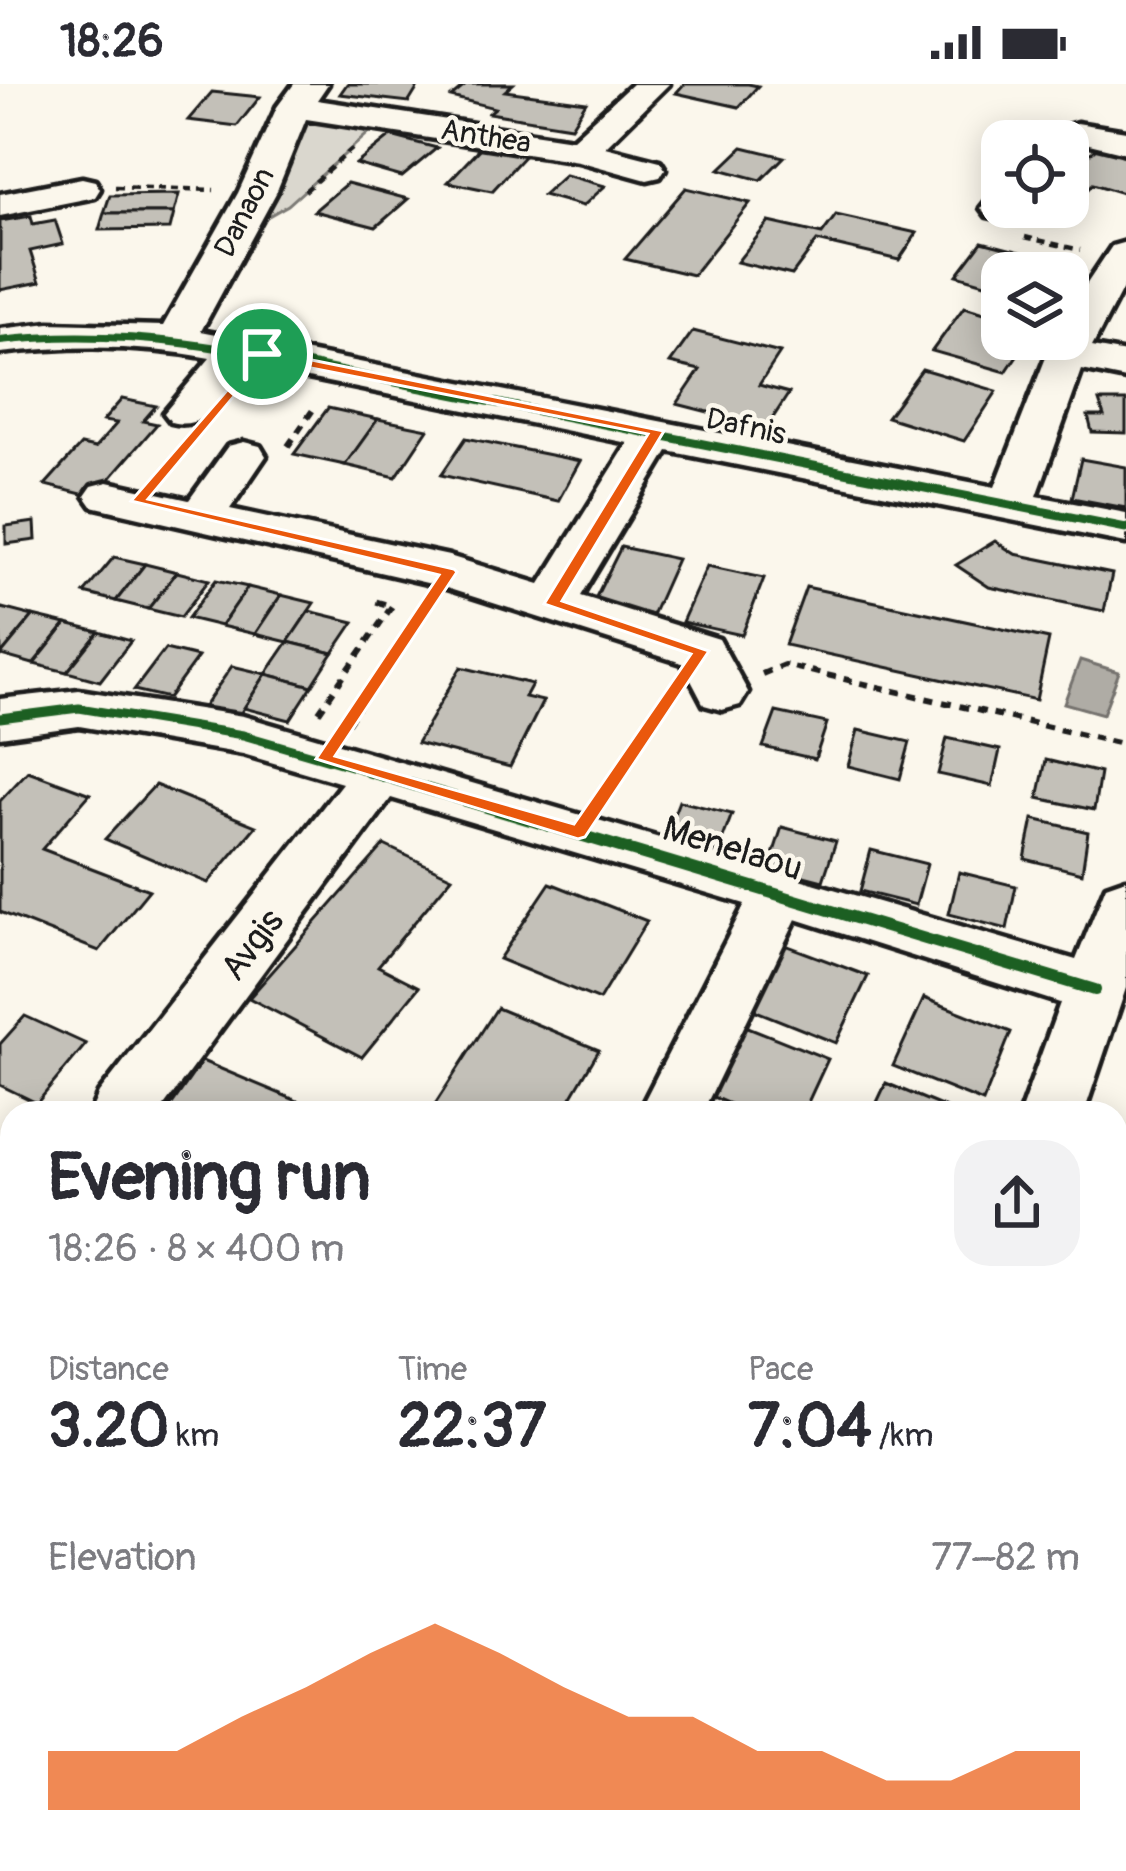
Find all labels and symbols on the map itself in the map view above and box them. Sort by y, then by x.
street label: Anthea [438,111,534,162]
street label: Danaon [206,161,283,263]
pin [211,303,313,405]
street label: Dafnis [703,400,789,453]
street label: Menelaou [657,806,808,891]
street label: Avgis [211,900,294,990]

